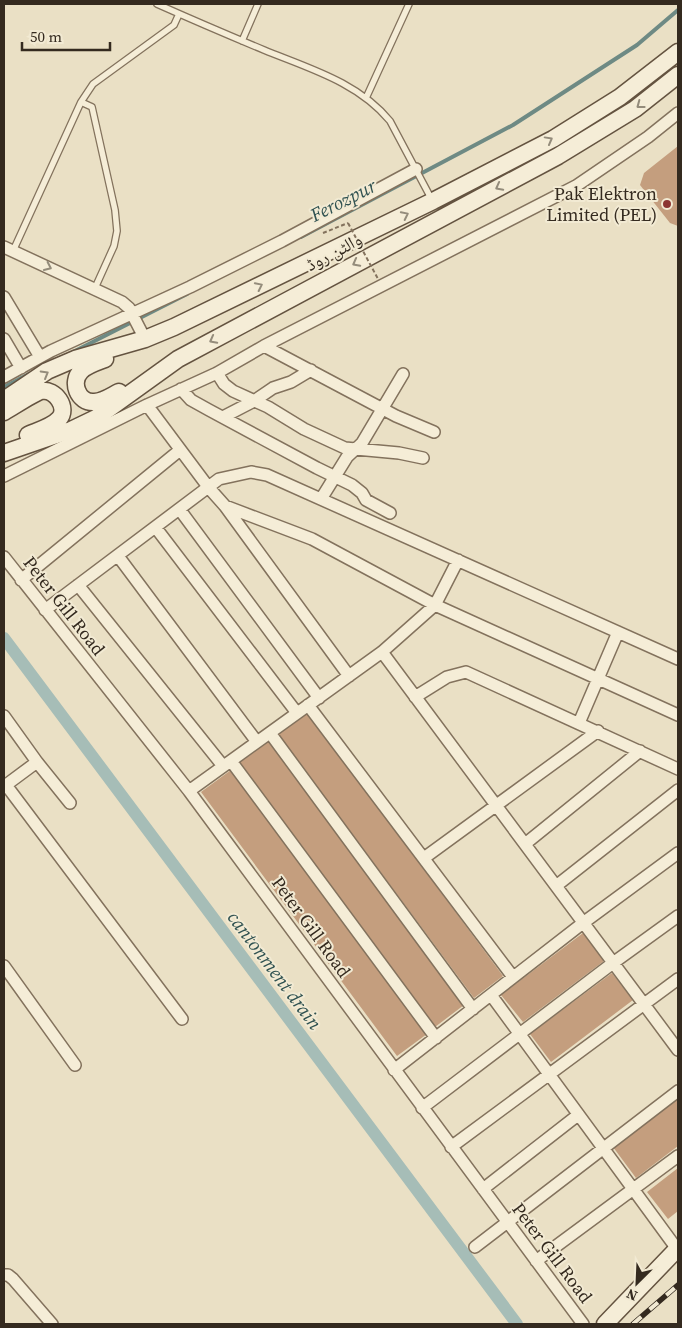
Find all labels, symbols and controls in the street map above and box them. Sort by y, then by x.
scale bar [22,20,110,52]
text: 50 m [30,26,62,47]
one-way arrow [636,99,646,108]
one-way arrow [544,136,553,146]
water label: Ferozpur [305,172,382,228]
one-way arrow [496,181,505,191]
place label: Pak Elektron Limited (PEL) [546,181,657,227]
marker: Pak Elektron Limited (PEL) [661,198,673,210]
one-way arrow [400,211,409,221]
street label: والٹن روڈ [301,226,366,277]
one-way arrow [352,257,361,267]
one-way arrow [43,260,52,271]
one-way arrow [254,281,263,292]
one-way arrow [209,333,218,343]
one-way arrow [39,370,48,380]
street label: Peter Gill Road [18,551,111,661]
street label: Peter Gill Road [266,871,357,982]
water label: cantonment drain [222,905,328,1035]
street label: Peter Gill Road [506,1197,598,1308]
north arrow [612,1258,662,1308]
text: N [623,1284,640,1306]

